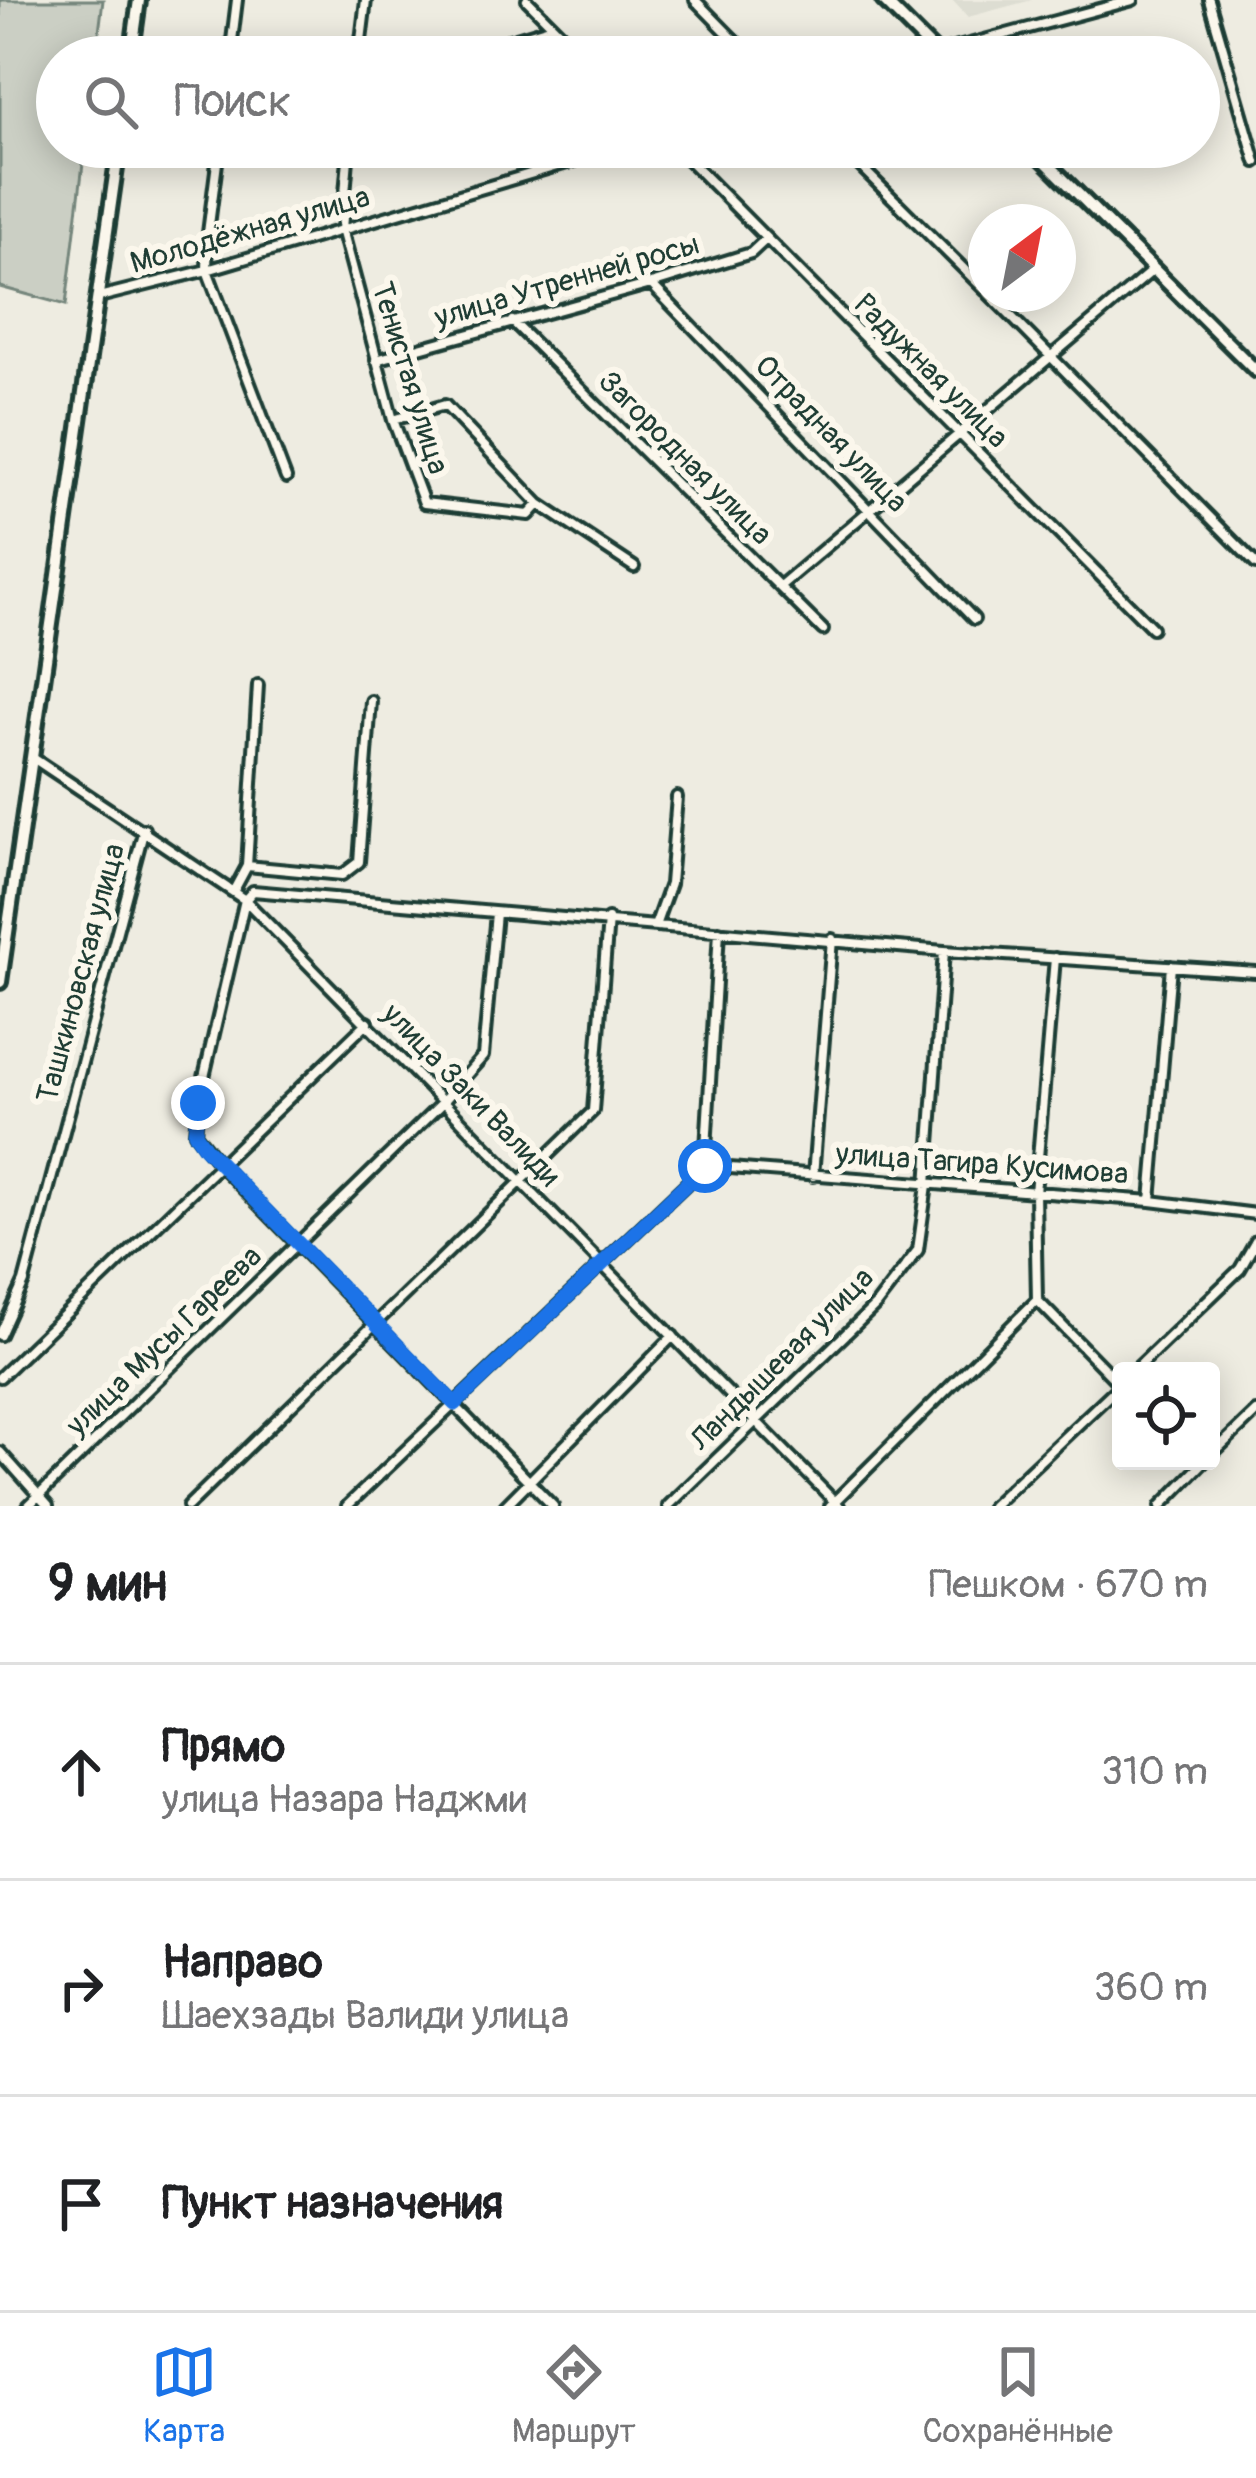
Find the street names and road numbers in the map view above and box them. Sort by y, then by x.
street label: Молодёжная улица [126,178,374,282]
street label: улица Утренней росы [429,226,704,337]
street label: Тенистая улица [363,278,457,478]
street label: Радужная улица [846,286,1016,456]
street label: Отрадная улица [747,348,915,520]
street label: Загородная улица [590,363,780,553]
street label: Ташкиновская улица [29,840,133,1106]
street label: улица Заки Валиди [374,995,568,1194]
street label: улица Тагира Кусимова [833,1135,1130,1193]
street label: улица Мусы Гареева [58,1238,269,1444]
street label: Ландышевая улица [682,1260,881,1459]

